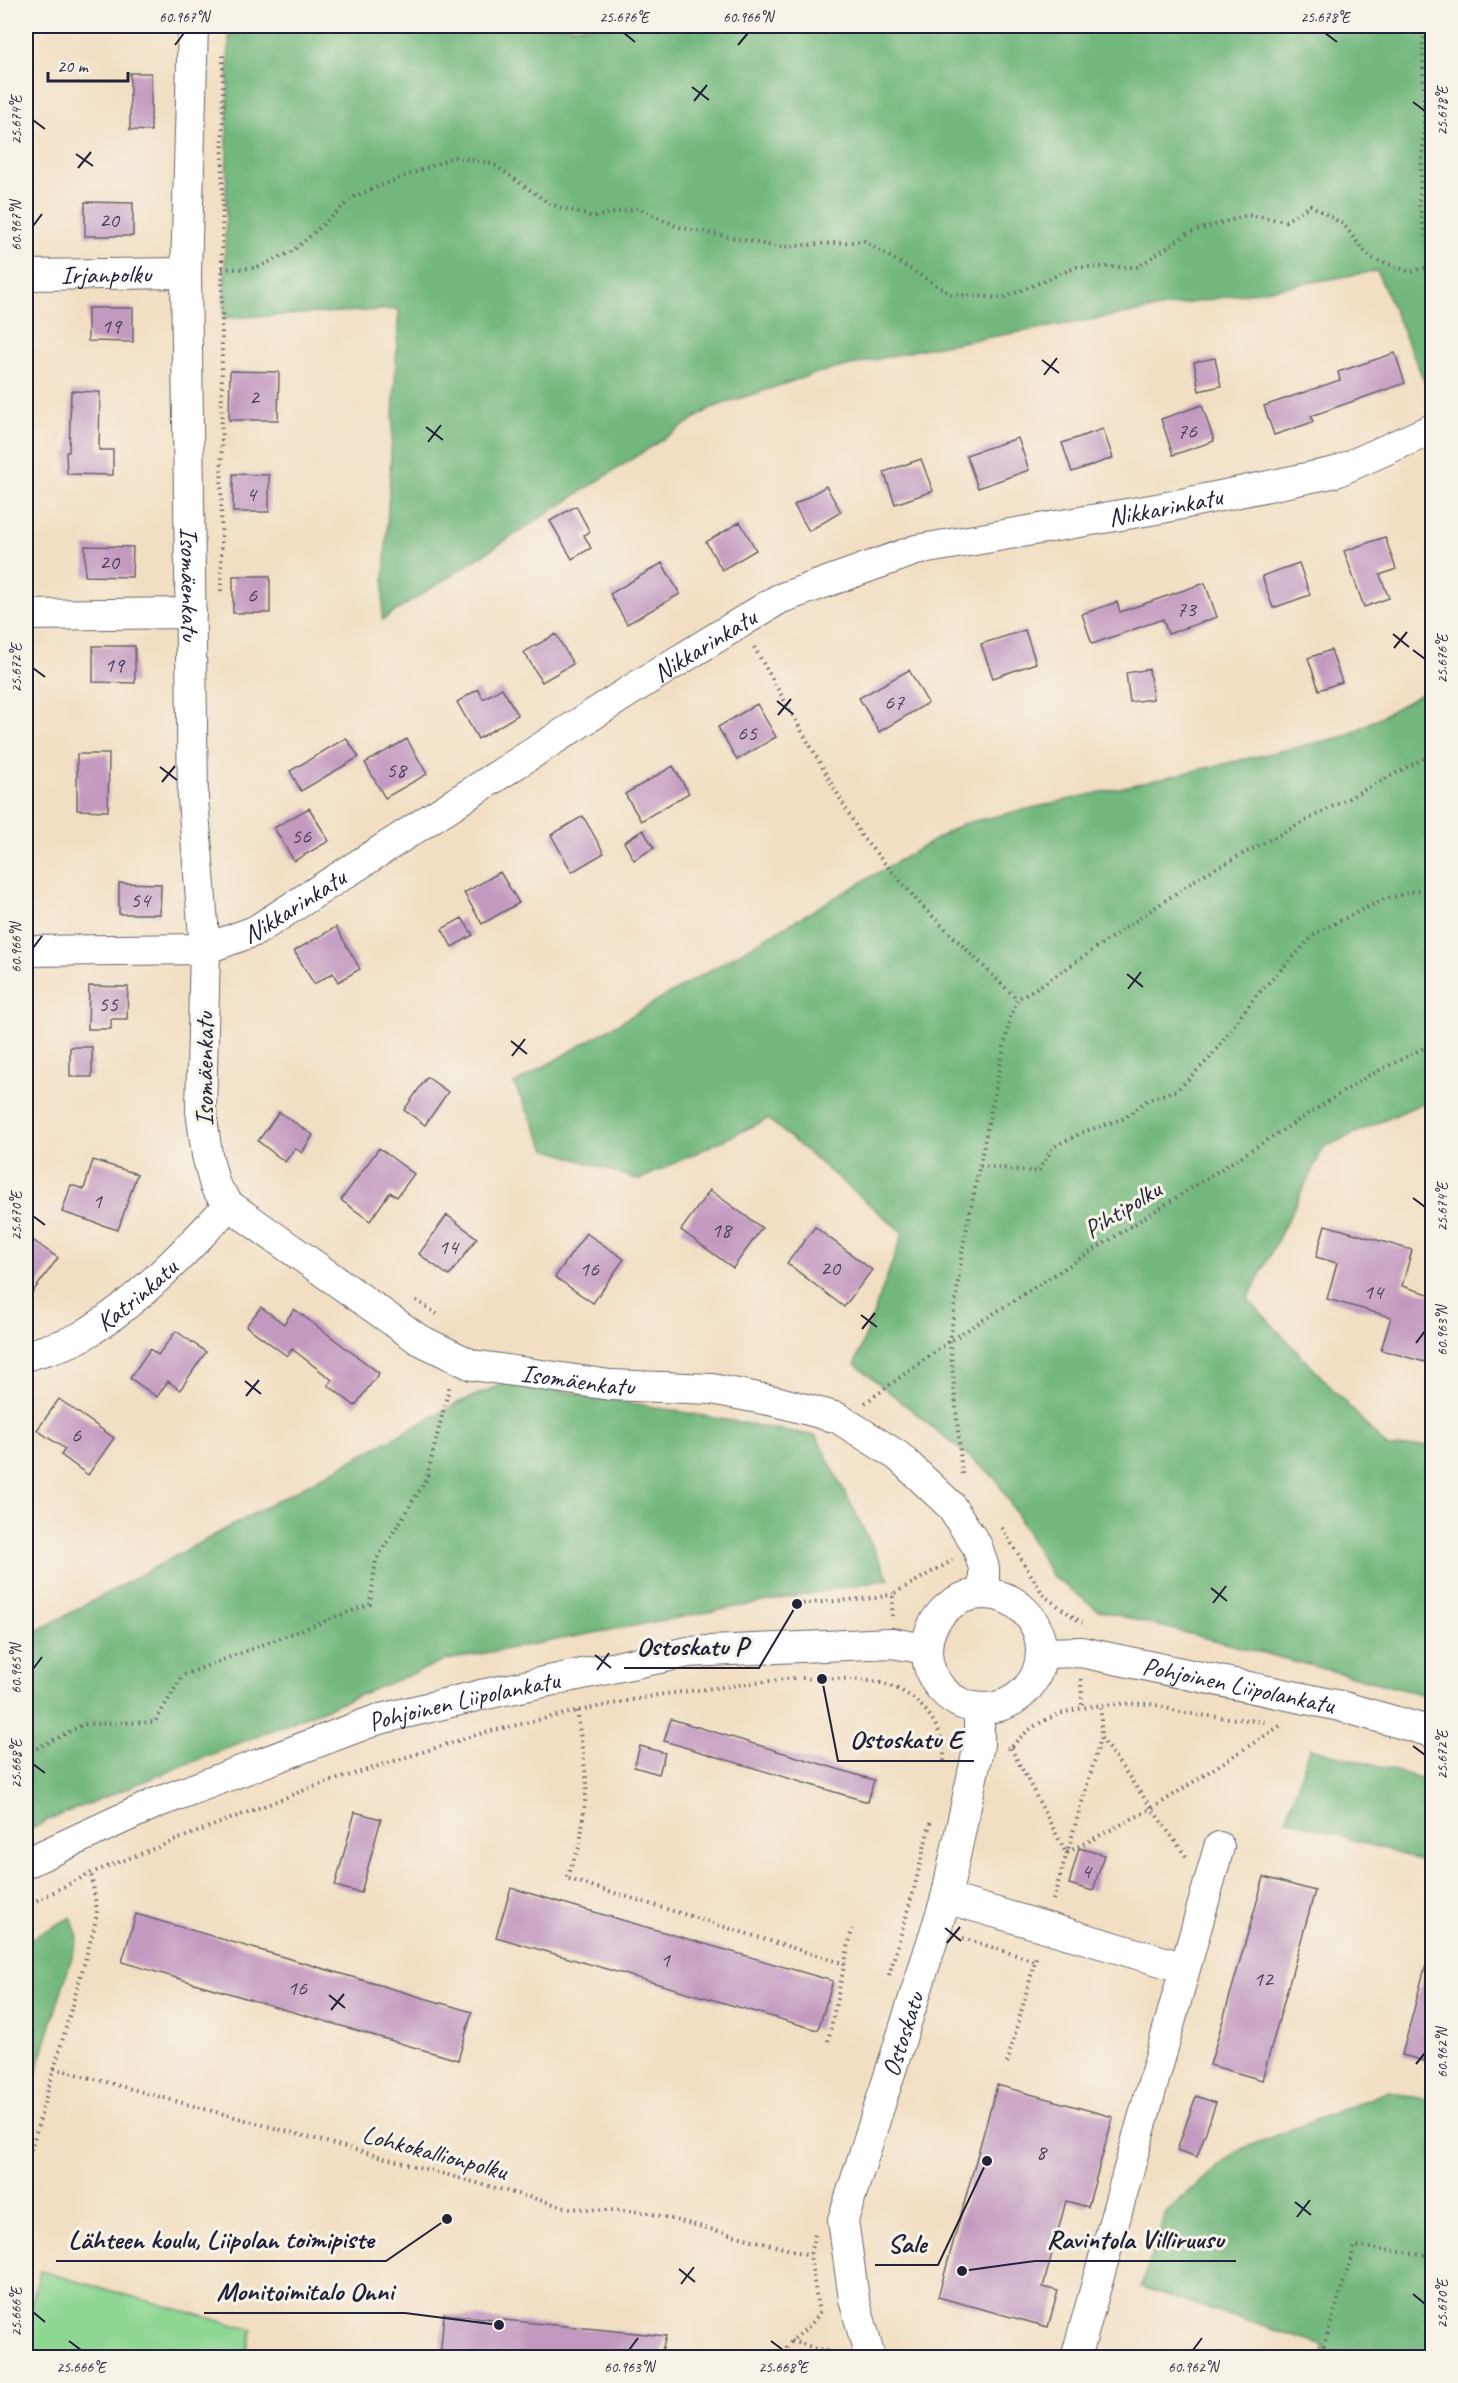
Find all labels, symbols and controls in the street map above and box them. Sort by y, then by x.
text: 60.967°N [159,8,212,27]
text: 25.676°E [600,8,651,27]
text: 60.966°N [723,8,776,27]
text: 25.678°E [1301,8,1352,27]
scale bar [48,45,128,83]
text: 20 m [57,55,90,77]
text: 25.678°E [1433,84,1452,135]
text: 25.674°E [7,93,26,144]
text: 60.967°N [7,198,26,251]
house number: 20 [99,206,121,234]
street label: Irjanpolku [61,257,153,292]
house number: 19 [101,312,123,340]
house number: 2 [249,383,261,411]
house number: 76 [1177,417,1198,445]
street label: Nikkarinkatu [1106,479,1228,534]
house number: 4 [246,480,258,508]
street label: Isomäenkatu [172,527,207,642]
house number: 20 [99,548,121,576]
house number: 6 [247,581,258,609]
house number: 73 [1176,595,1198,623]
street label: Nikkarinkatu [647,600,765,690]
text: 25.676°E [1433,632,1452,683]
text: 25.672°E [7,641,26,692]
house number: 19 [104,651,126,679]
house number: 67 [884,688,905,716]
house number: 65 [737,719,758,747]
house number: 58 [386,756,408,784]
house number: 56 [291,822,312,850]
street label: Nikkarinkatu [239,860,354,951]
house number: 54 [130,886,152,914]
text: 60.966°N [7,920,26,973]
house number: 55 [98,990,119,1018]
street label: Isomäenkatu [188,1011,221,1126]
street label: Pihtipolku [1077,1172,1168,1246]
text: 25.674°E [1433,1180,1452,1231]
house number: 1 [92,1187,103,1215]
text: 25.670°E [7,1189,26,1240]
house number: 18 [711,1216,733,1244]
house number: 14 [438,1233,460,1261]
street label: Katrinkatu [90,1251,186,1339]
house number: 20 [820,1254,842,1282]
house number: 16 [579,1255,600,1283]
house number: 14 [1363,1278,1385,1306]
text: 60.963°N [1433,1303,1452,1356]
street label: Isomäenkatu [519,1356,636,1403]
house number: 6 [71,1421,82,1449]
callout: Ostoskatu P [624,1623,759,1668]
text: Ostoskatu P [637,1629,752,1663]
text: 60.965°N [7,1641,26,1694]
street label: Pohjoinen Liipolankatu [1140,1649,1339,1722]
street label: Pohjoinen Liipolankatu [363,1663,563,1739]
callout: Ostoskatu E [838,1716,974,1761]
text: Ostoskatu E [850,1722,966,1756]
text: 25.672°E [1433,1728,1452,1779]
text: 25.668°E [7,1737,26,1788]
house number: 4 [1081,1857,1093,1885]
house number: 1 [660,1946,671,1974]
house number: 12 [1253,1965,1275,1993]
house number: 16 [287,1974,308,2002]
street label: Ostoskatu [874,1987,932,2081]
text: 60.962°N [1433,2025,1452,2078]
street label: Lohkokallionpolku [359,2117,512,2188]
house number: 8 [1036,2138,1048,2166]
callout: Lähteen koulu, Liipolan toimipiste [56,2216,386,2261]
callout: Ravintola Villiruusu [1035,2216,1236,2261]
callout: Sale [875,2220,938,2265]
text: Lähteen koulu, Liipolan toimipiste [68,2222,376,2256]
text: Ravintola Villiruusu [1046,2222,1226,2256]
text: Sale [888,2226,928,2260]
callout: Monitoimitalo Onni [204,2268,405,2313]
text: Monitoimitalo Onni [217,2274,397,2308]
text: 25.670°E [1433,2277,1452,2328]
text: 25.666°E [7,2285,26,2336]
text: 25.666°E [57,2358,108,2377]
text: 60.963°N [604,2358,657,2377]
text: 25.668°E [759,2358,810,2377]
text: 60.962°N [1168,2358,1221,2377]

